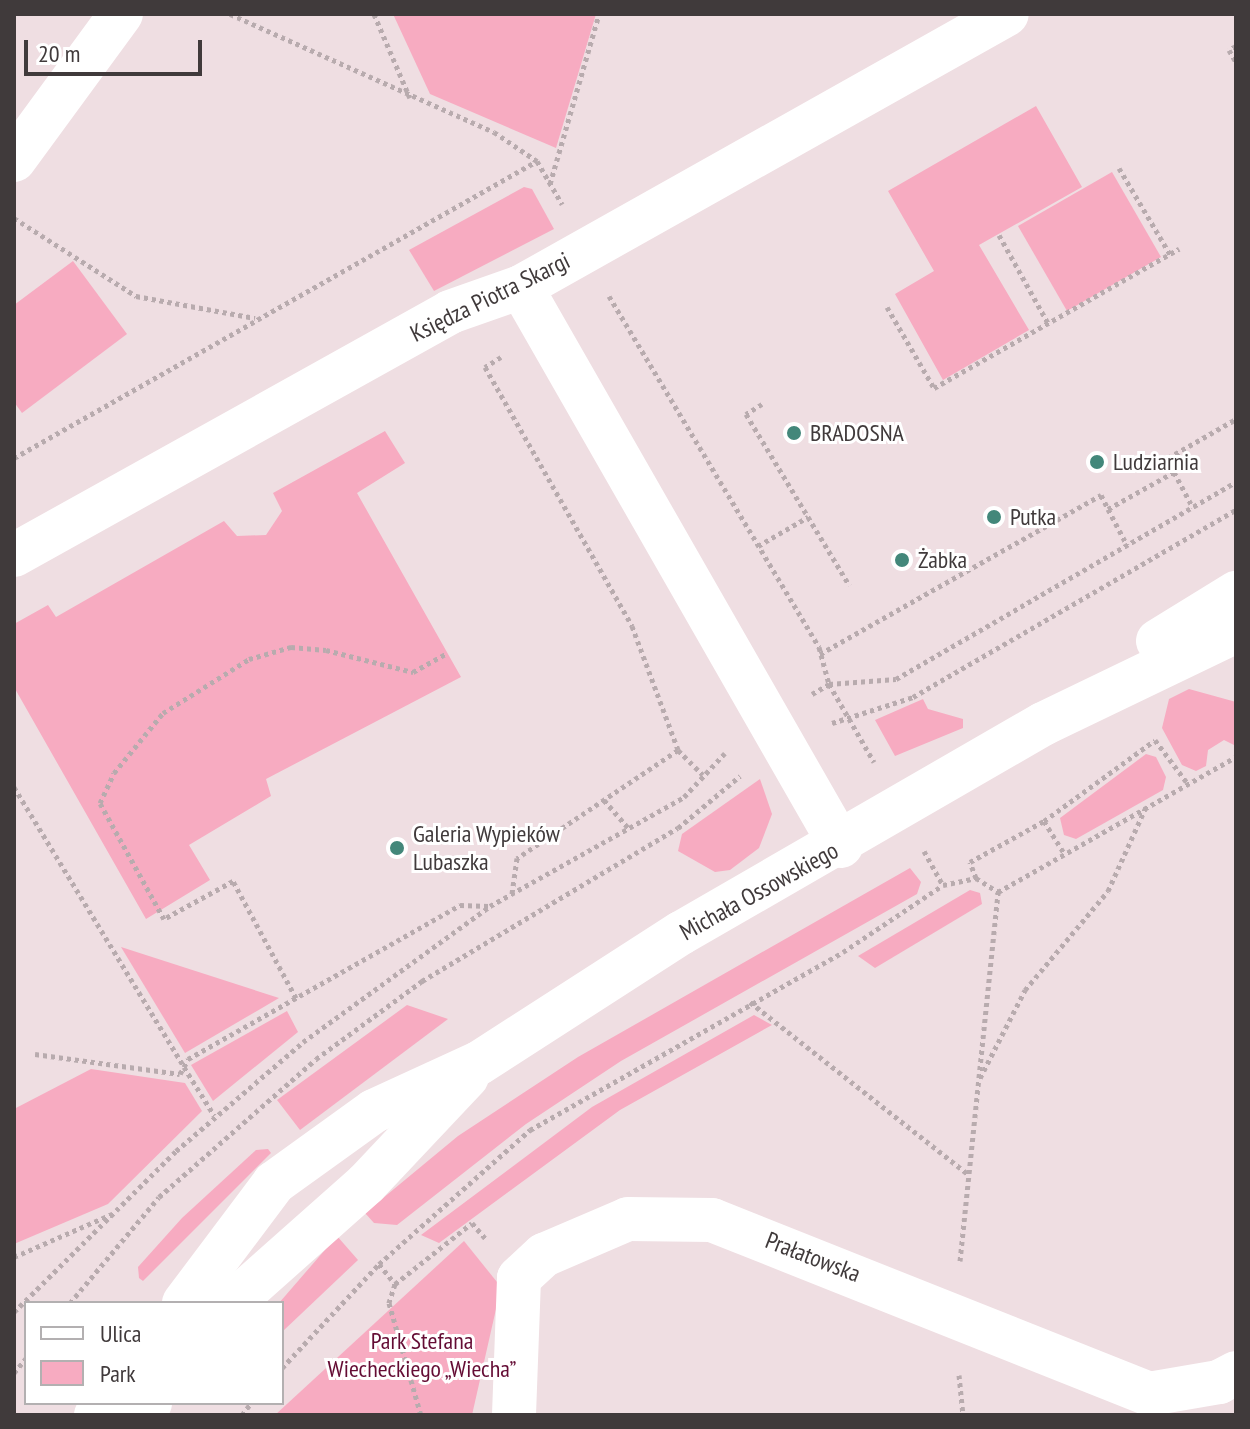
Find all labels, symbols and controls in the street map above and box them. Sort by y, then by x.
scale bar [28,24,206,74]
text: 20 m [38,38,80,69]
street label: Księdza Piotra Skargi [406,246,574,348]
place label: BRADOSNA [810,419,904,447]
marker: BRADOSNA [785,424,803,442]
place label: Ludziarnia [1113,448,1199,476]
marker: Ludziarnia [1088,453,1106,471]
place label: Putka [1010,503,1056,531]
marker: Putka [985,508,1003,526]
place label: Żabka [918,546,967,574]
marker: Żabka [893,551,911,569]
place label: Galeria Wypieków Lubaszka [413,820,560,876]
street label: Michała Ossowskiego [675,836,843,946]
marker: Galeria Wypieków Lubaszka [388,839,406,857]
street label: Prałatowska [761,1226,865,1288]
legend [24,1301,284,1405]
text: Ulica [100,1318,141,1349]
park label: Park Stefana Wiecheckiego „Wiecha” [327,1327,517,1383]
text: Park [100,1358,136,1389]

